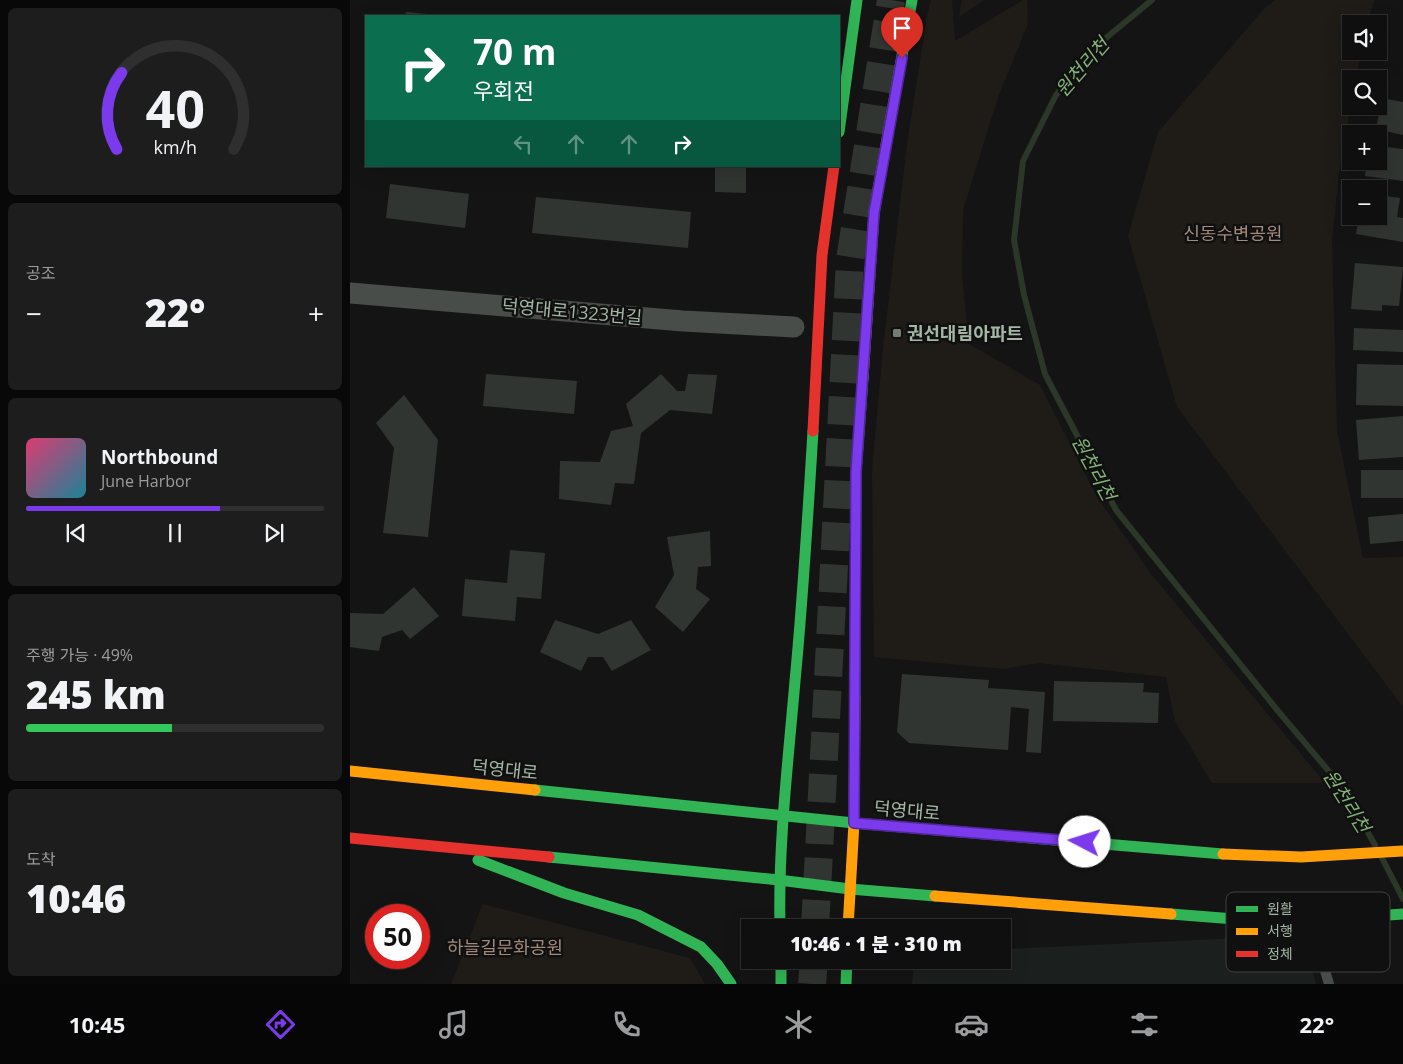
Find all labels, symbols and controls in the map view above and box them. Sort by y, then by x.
pin [881,7,923,58]
icon: arrive [888,14,916,42]
map controls [1342,15,1387,225]
button: sound [1342,15,1387,60]
text: 70 m [473,28,556,75]
water label: 원천리천 [1049,31,1116,102]
icon: right [390,35,455,100]
button: search [1342,70,1387,115]
text: 40 [145,72,205,143]
text: 우회전 [473,75,534,105]
button: + [1342,125,1387,170]
icon: left [509,130,537,158]
icon: ahead [562,130,590,158]
icon: ahead [615,130,643,158]
icon: right [668,130,696,158]
text: km/h [153,135,197,159]
button: − [1342,180,1387,225]
park label: 신동수변공원 [1183,221,1283,245]
text: 공조 [26,262,55,284]
text: 22° [145,286,205,338]
street label: 덕영대로1323번길 [501,293,643,329]
text: − [26,294,42,332]
text: + [308,294,324,332]
place label: 권선대림아파트 [907,321,1023,345]
marker: 권선대림아파트 [891,327,903,339]
water label: 원천리천 [1066,431,1123,506]
text: Northbound [101,444,218,470]
text: June Harbor [101,470,191,492]
icon: previous [62,519,90,547]
icon: pause [161,519,189,547]
icon: next [260,519,288,547]
text: 주행 가능 · 49% [26,644,133,666]
text: 245 km [26,668,166,720]
street label: 덕영대로 [471,754,539,784]
water label: 원천리천 [1317,764,1377,839]
street label: 덕영대로 [873,795,941,825]
position arrow [1058,815,1110,867]
text: 도착 [26,848,55,870]
text: 10:46 [26,872,126,924]
legend [1226,892,1390,972]
text: 원활 [1267,899,1293,918]
speed limit sign: 50 [365,904,430,969]
text: 서행 [1267,921,1293,940]
text: 10:46 · 1 분 · 310 m [790,931,962,957]
park label: 하늘길문화공원 [447,935,563,959]
text: 정체 [1267,944,1293,963]
icon: directions [263,1007,298,1042]
icon: music [436,1007,471,1042]
icon: phone [609,1007,644,1042]
icon: climate [781,1007,816,1042]
icon: car [954,1007,989,1042]
icon: filters [1127,1007,1162,1042]
text: 10:45 [69,1009,125,1039]
text: 22° [1299,1009,1334,1039]

